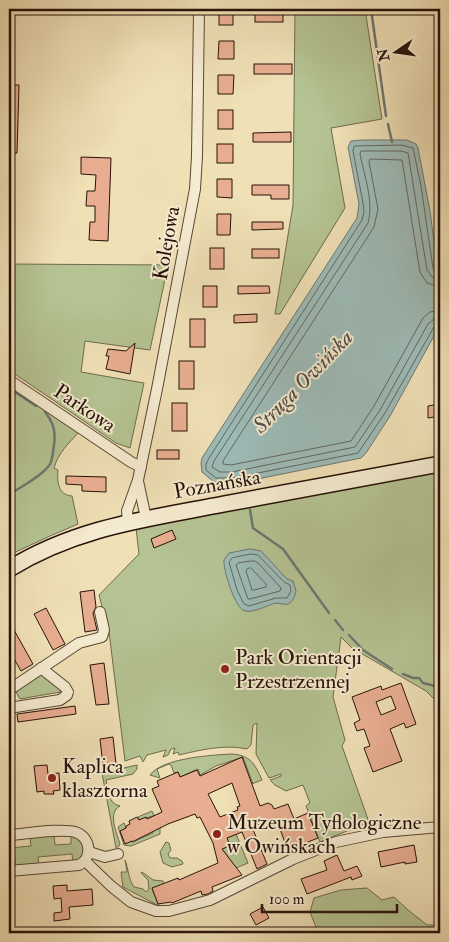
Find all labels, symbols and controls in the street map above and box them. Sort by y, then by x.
north arrow [372,28,422,78]
text: N [374,46,394,64]
street label: Kolejowa [147,204,186,282]
water label: Struga Owińska [246,324,359,440]
street label: Parkowa [48,378,121,439]
street label: Poznańska [171,463,263,505]
place label: Park Orientacji Przestrzennej [235,644,362,695]
marker: Park Orientacji Przestrzennej [219,663,231,675]
place label: Kaplica klasztorna [62,753,148,804]
marker: Kaplica klasztorna [46,772,58,784]
place label: Muzeum Tyflologiczne w Owińskach [227,809,422,860]
marker: Muzeum Tyflologiczne w Owińskach [211,828,223,840]
scale bar [262,882,396,914]
text: 100 m [269,890,305,909]

